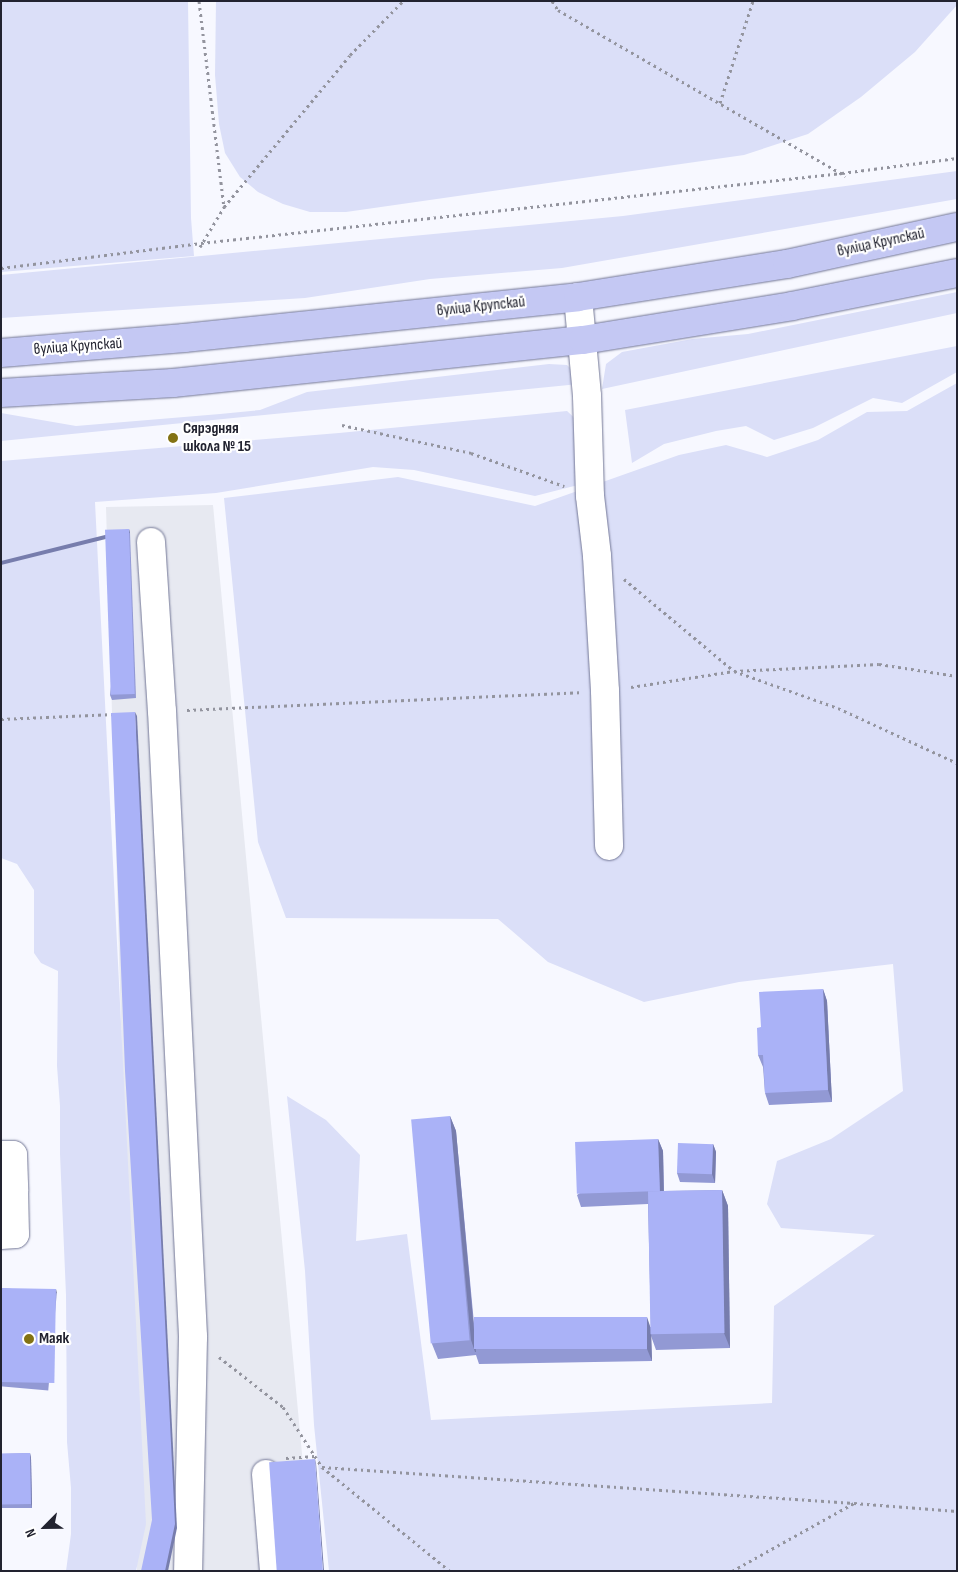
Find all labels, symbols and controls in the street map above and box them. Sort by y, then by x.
street label: вуліца Крупскай [836,224,926,262]
street label: вуліца Крупскай [436,293,526,321]
street label: вуліца Крупскай [33,334,123,360]
place label: Сярэдняя школа № 15 [183,419,251,457]
marker: Сярэдняя школа № 15 [167,432,179,444]
place label: Маяк [39,1329,69,1349]
marker: Маяк [23,1333,35,1345]
north arrow [20,1502,70,1552]
text: N [21,1526,40,1540]

